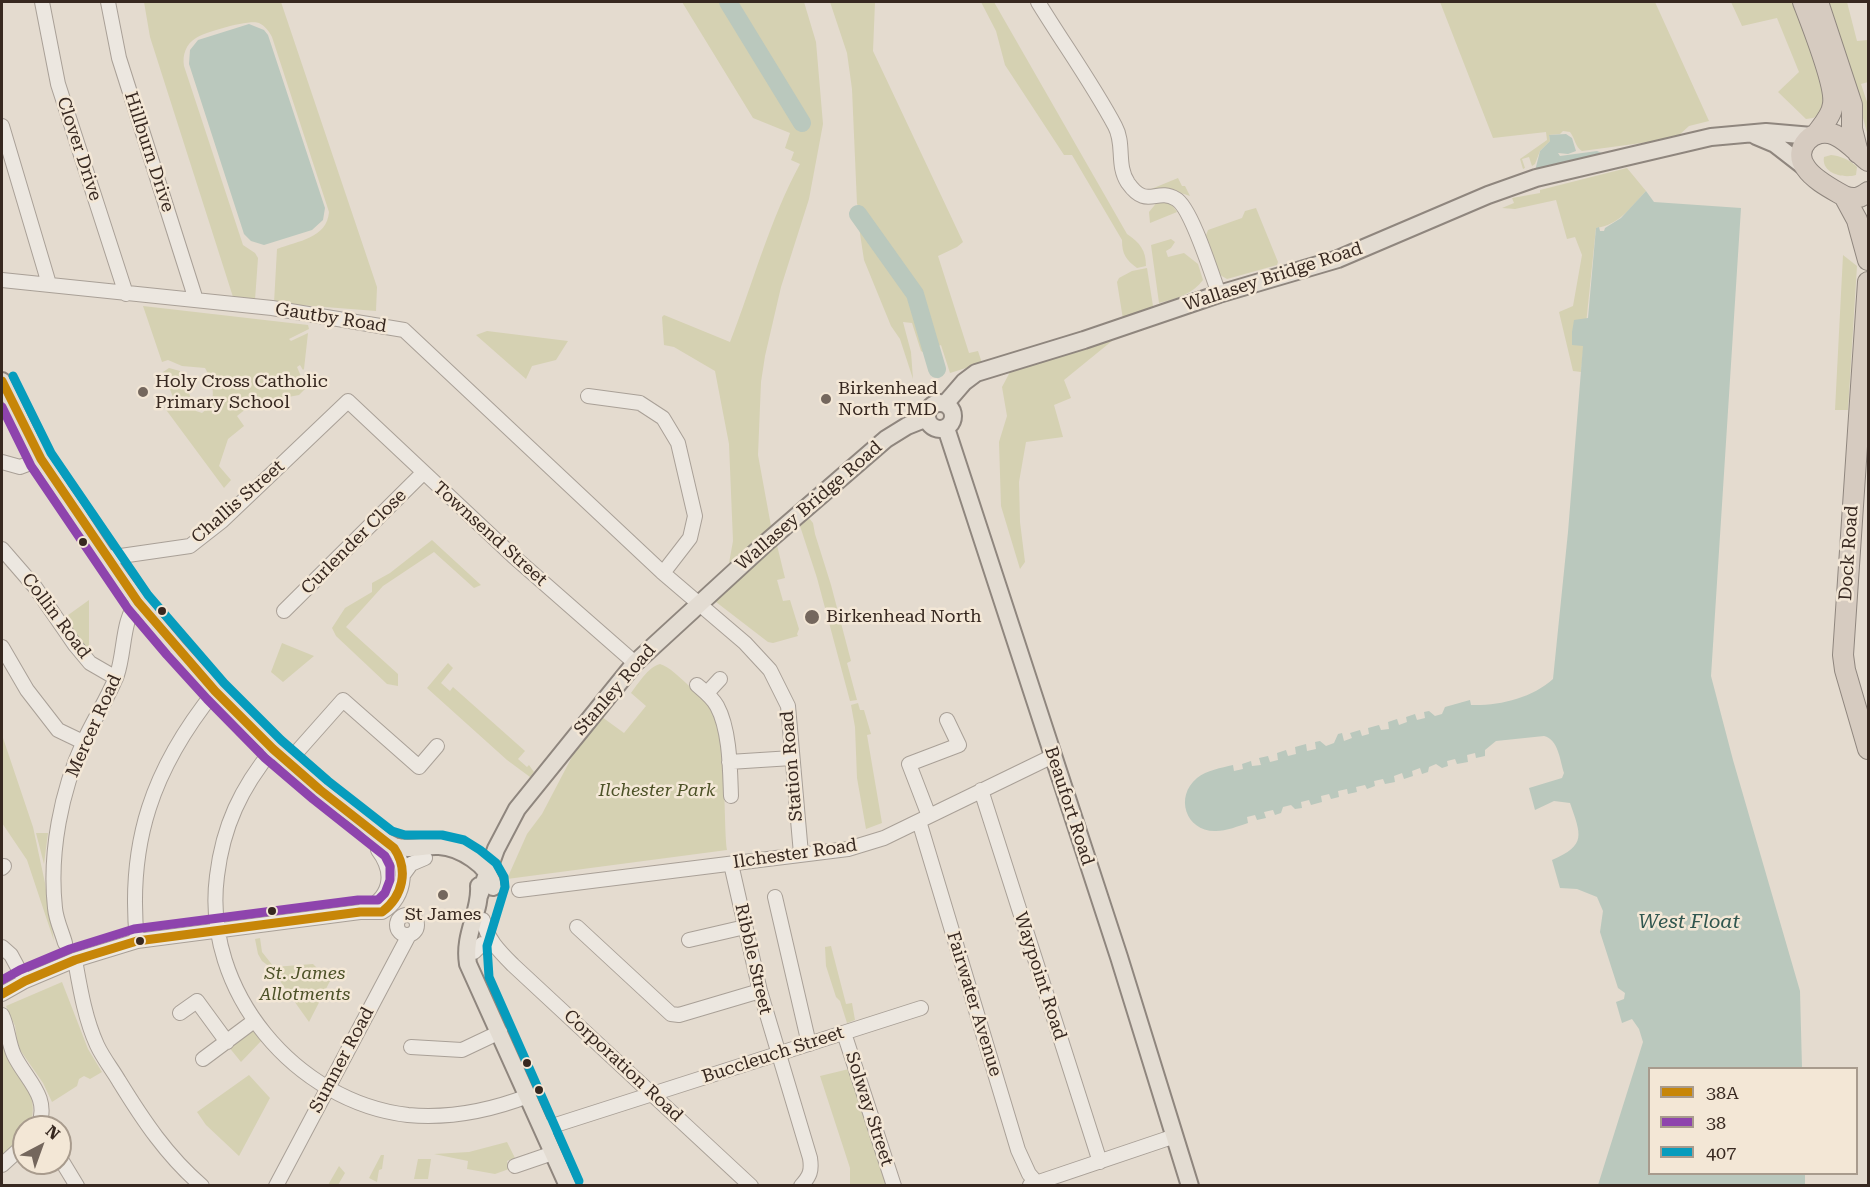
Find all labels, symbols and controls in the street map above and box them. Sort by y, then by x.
street label: Hillburn Drive [119,89,179,215]
street label: Clover Drive [52,94,106,204]
street label: Wallasey Bridge Road [1181,238,1365,316]
street label: Gautby Road [274,299,388,337]
place label: Holy Cross Catholic Primary School [155,371,328,413]
place label: Birkenhead North TMD [838,378,938,420]
marker: Holy Cross Catholic Primary School [136,385,150,399]
marker: Birkenhead North TMD [819,392,833,406]
street label: Wallasey Bridge Road [731,437,887,575]
street label: Challis Street [187,456,289,548]
street label: Townsend Street [429,477,551,591]
street label: Curlender Close [297,485,411,599]
street label: Dock Road [1835,505,1863,601]
unlabelled marker [77,536,89,548]
street label: Collin Road [17,569,95,663]
unlabelled marker [156,605,168,617]
place label: Birkenhead North [826,606,982,628]
marker: Birkenhead North [803,608,821,626]
street label: Stanley Road [570,640,660,740]
street label: Mercer Road [62,671,126,781]
street label: Station Road [776,710,808,822]
street label: Beaufort Road [1040,744,1098,868]
park label: Ilchester Park [598,780,716,802]
street label: Ilchester Road [732,835,858,873]
marker: St James [436,888,450,902]
street label: Ribble Street [730,901,776,1017]
place label: St James [405,904,481,926]
unlabelled marker [266,905,278,917]
street label: Waypoint Road [1009,909,1071,1043]
water label: West Float [1638,910,1740,934]
street label: Fairwater Avenue [942,929,1006,1079]
unlabelled marker [134,935,146,947]
park label: St. James Allotments [260,963,350,1006]
street label: Sumner Road [305,1003,379,1117]
street label: Corporation Road [559,1005,687,1127]
street label: Buccleuch Street [699,1022,847,1088]
street label: Solway Street [840,1049,898,1169]
unlabelled marker [521,1057,533,1069]
legend [1648,1067,1858,1175]
text: 38A [1706,1082,1739,1103]
unlabelled marker [533,1084,545,1096]
text: 38 [1706,1112,1726,1133]
north arrow [12,1115,72,1175]
text: N [42,1121,64,1144]
text: 407 [1706,1142,1736,1163]

